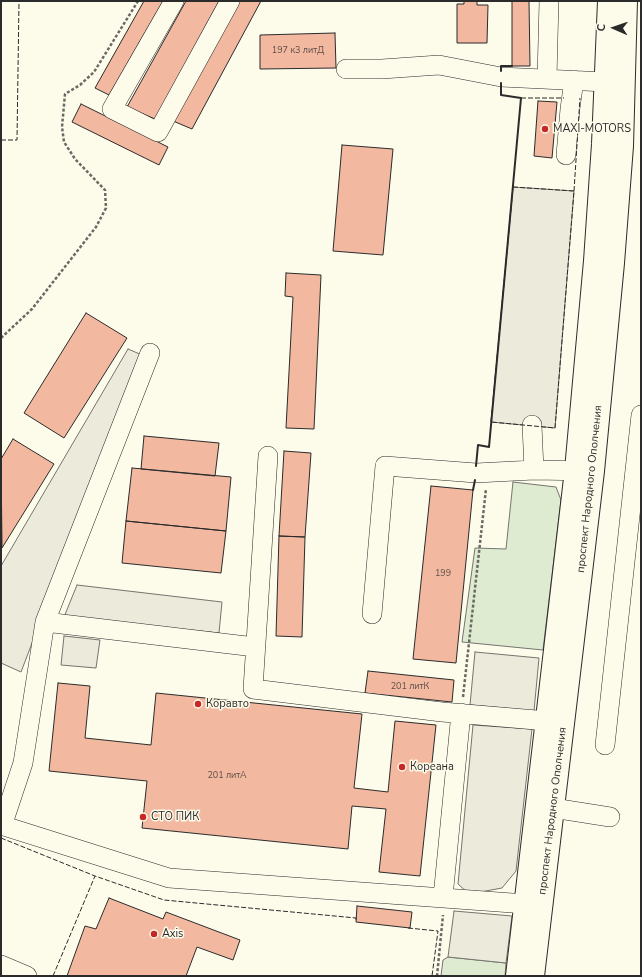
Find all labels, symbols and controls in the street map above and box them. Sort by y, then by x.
north arrow [594,8,634,48]
text: С [594,24,609,32]
house number: 197 к3 литД [272,46,324,56]
place label: MAXI-MOTORS [553,122,631,136]
marker: MAXI-MOTORS [540,124,550,134]
street label: проспект Народного Ополчения [575,405,605,573]
house number: 199 [435,569,451,579]
house number: 201 литК [391,682,429,692]
place label: Коравто [206,697,249,711]
marker: Коравто [193,699,203,709]
street label: проспект Народного Ополчения [536,727,570,895]
place label: Кореана [410,760,454,774]
marker: Кореана [397,762,407,772]
house number: 201 литА [207,771,247,781]
place label: СТО ПИК [151,810,199,824]
marker: СТО ПИК [138,812,148,822]
place label: Axis [162,927,183,941]
marker: Axis [149,929,159,939]

